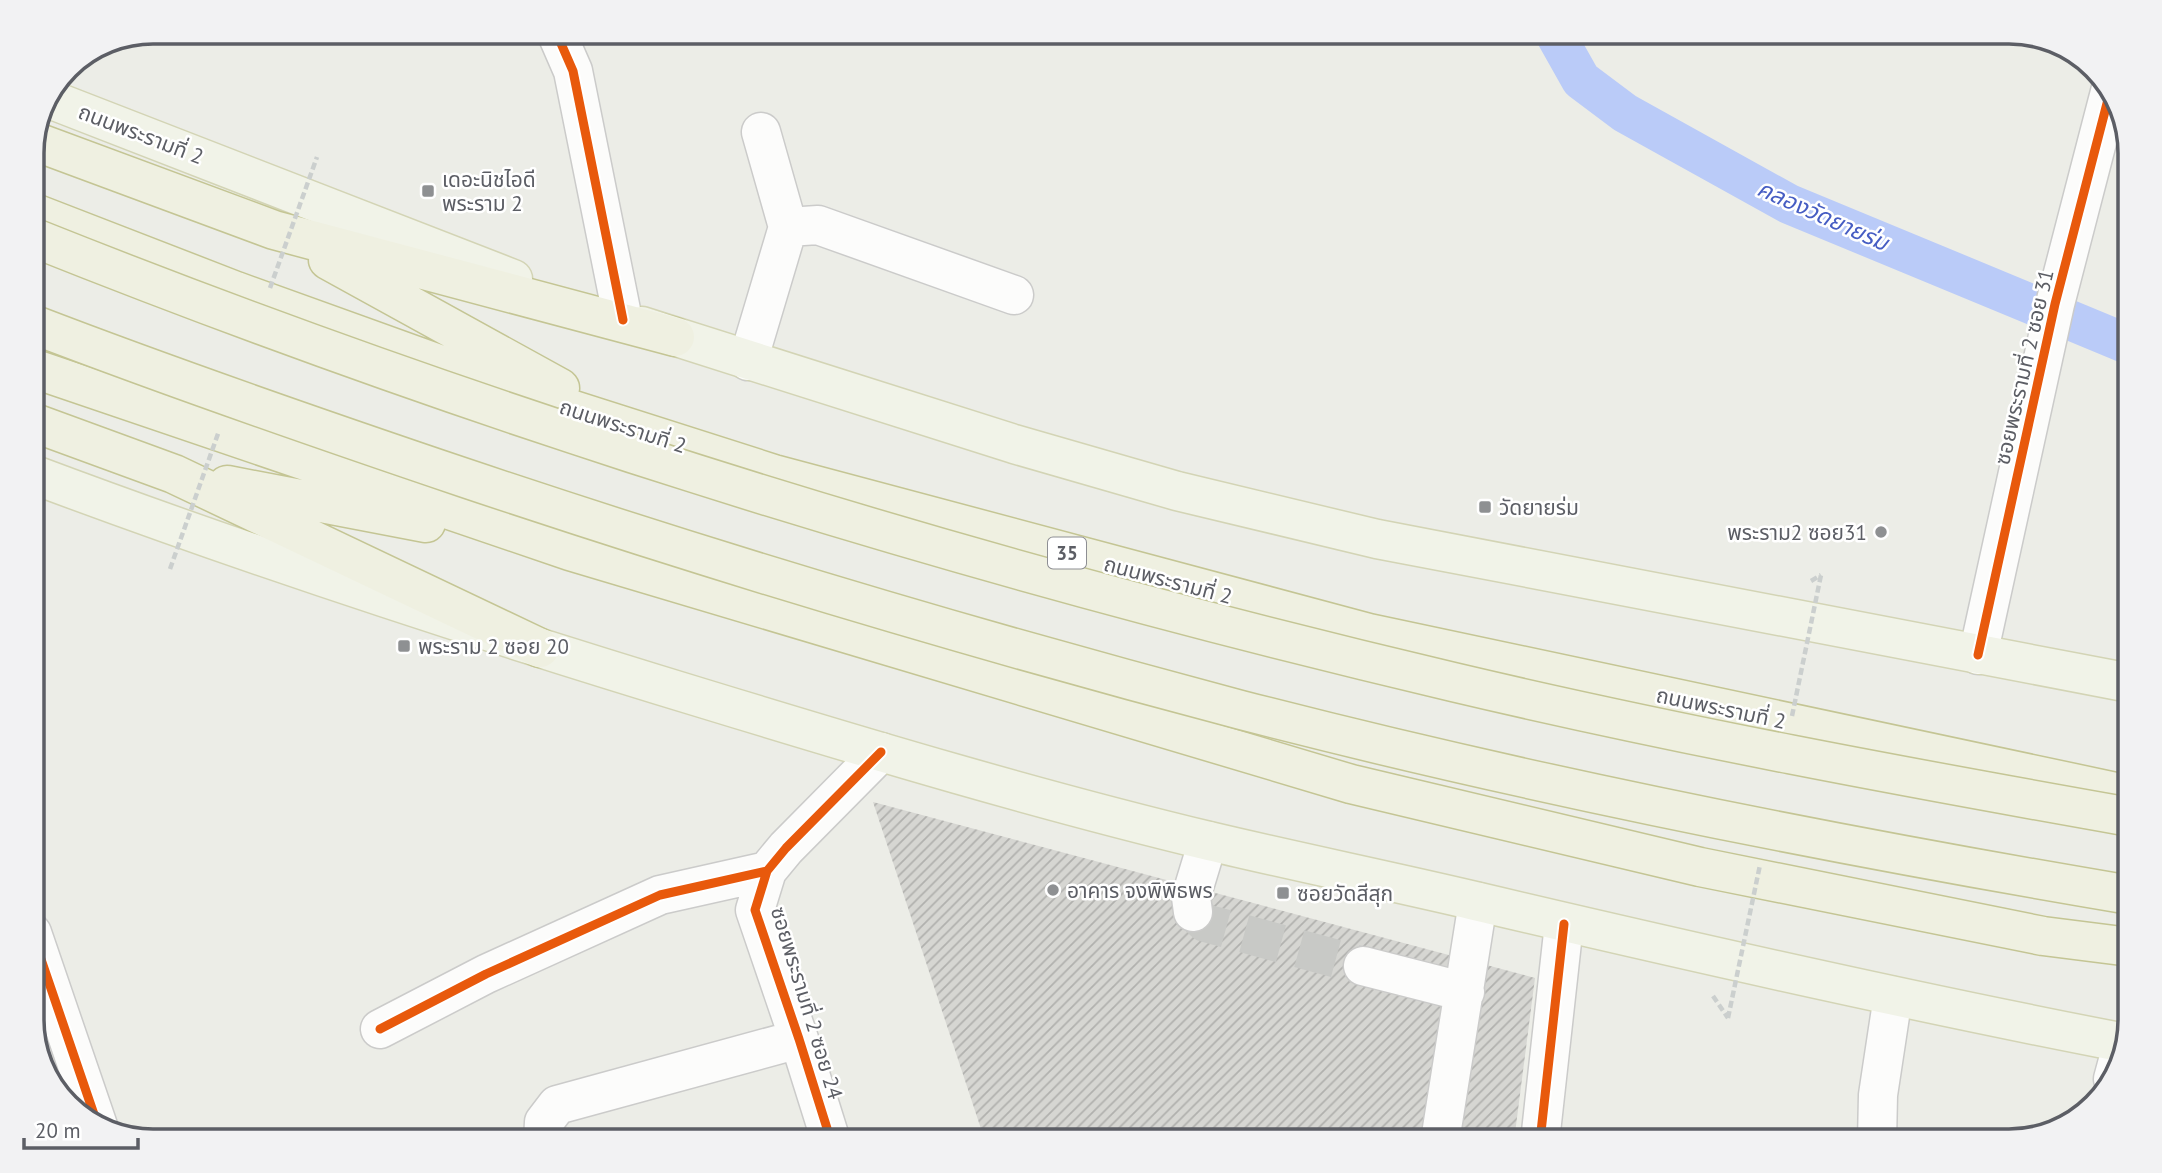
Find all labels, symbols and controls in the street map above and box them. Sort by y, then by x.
street label: ถนนพระรามที่ 2 [75,97,208,170]
place label: เดอะนิชไอดี พระราม 2 [442,166,536,217]
water label: คลองวัดยายร่ม [1753,173,1895,258]
marker: เดอะนิชไอดี พระราม 2 [420,183,436,199]
street label: ซอยพระรามที่ 2 ซอย 31 [1987,266,2060,467]
street label: ถนนพระรามที่ 2 [556,392,690,459]
place label: วัดยายร่ม [1499,494,1579,521]
marker: วัดยายร่ม [1477,499,1493,515]
place label: พระราม2 ซอย31 [1727,519,1867,546]
marker: พระราม2 ซอย31 [1873,524,1889,540]
road number: 35 [1048,538,1086,568]
street label: ถนนพระรามที่ 2 [1101,549,1235,610]
place label: พระราม 2 ซอย 20 [418,633,569,660]
marker: พระราม 2 ซอย 20 [396,638,412,654]
street label: ถนนพระรามที่ 2 [1654,680,1788,735]
place label: อาคาร จงพิพิธพร [1067,877,1213,904]
place label: ซอยวัดสีสุก [1297,880,1393,907]
marker: อาคาร จงพิพิธพร [1045,882,1061,898]
marker: ซอยวัดสีสุก [1275,885,1291,901]
street label: ซอยพระรามที่ 2 ซอย 24 [765,903,850,1103]
scale bar [24,1106,138,1150]
text: 20 m [35,1117,81,1144]

